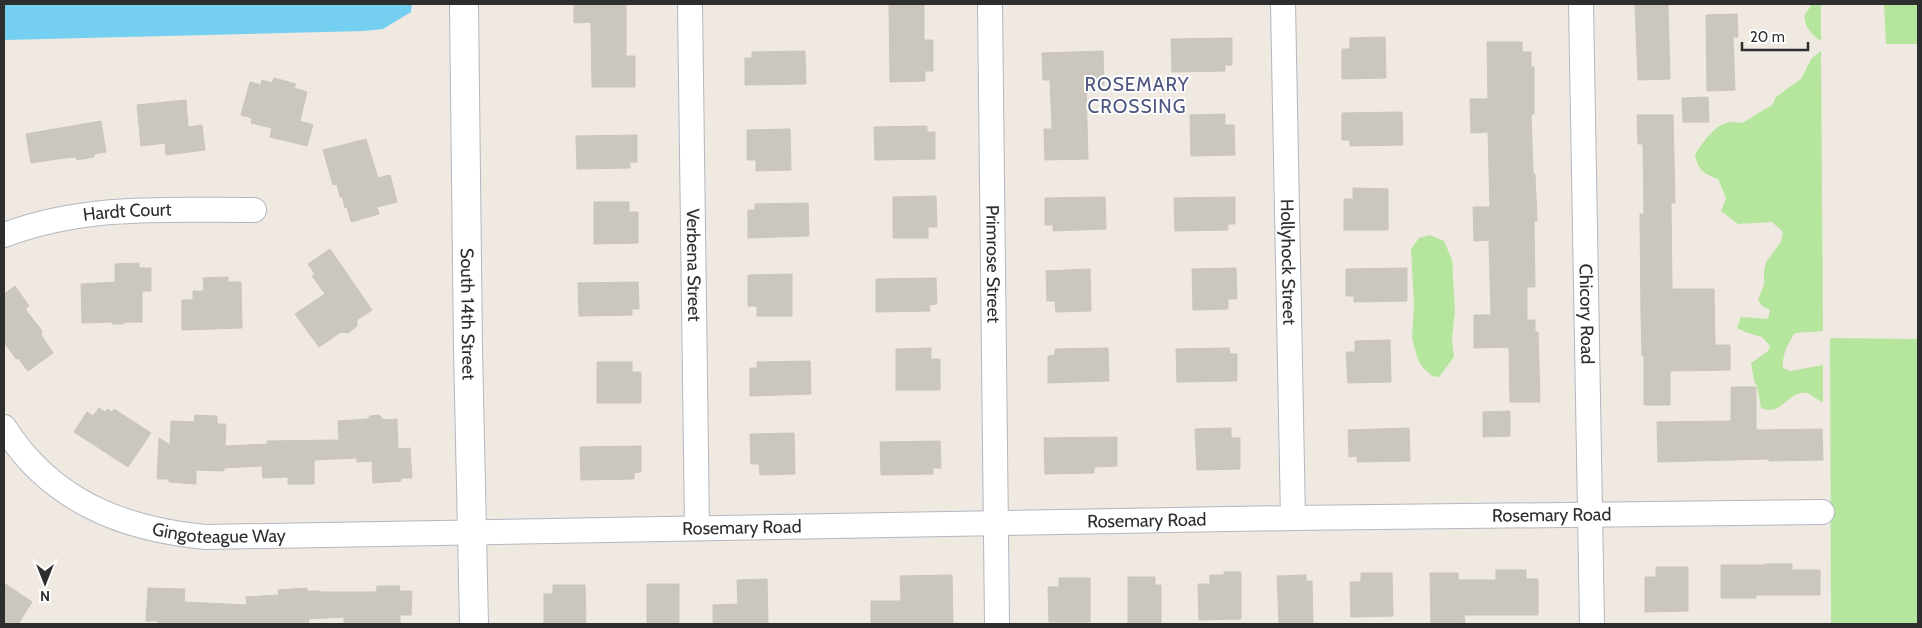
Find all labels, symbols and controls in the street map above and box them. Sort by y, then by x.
scale bar [1742,20,1808,52]
text: 20 m [1750,28,1785,46]
district label: ROSEMARY CROSSING [1085,73,1189,118]
street label: Hardt Court [82,199,172,226]
street label: Hollyhock Street [1276,199,1300,325]
street label: Primrose Street [981,205,1005,323]
street label: Verbena Street [682,208,705,322]
street label: South 14th Street [456,248,480,380]
street label: Chicory Road [1575,263,1598,364]
street label: Rosemary Road [1492,503,1612,527]
street label: Rosemary Road [1087,509,1207,533]
street label: Rosemary Road [682,516,802,540]
street label: Gingoteague Way [150,518,286,548]
north arrow [20,558,70,608]
text: N [40,587,50,605]

